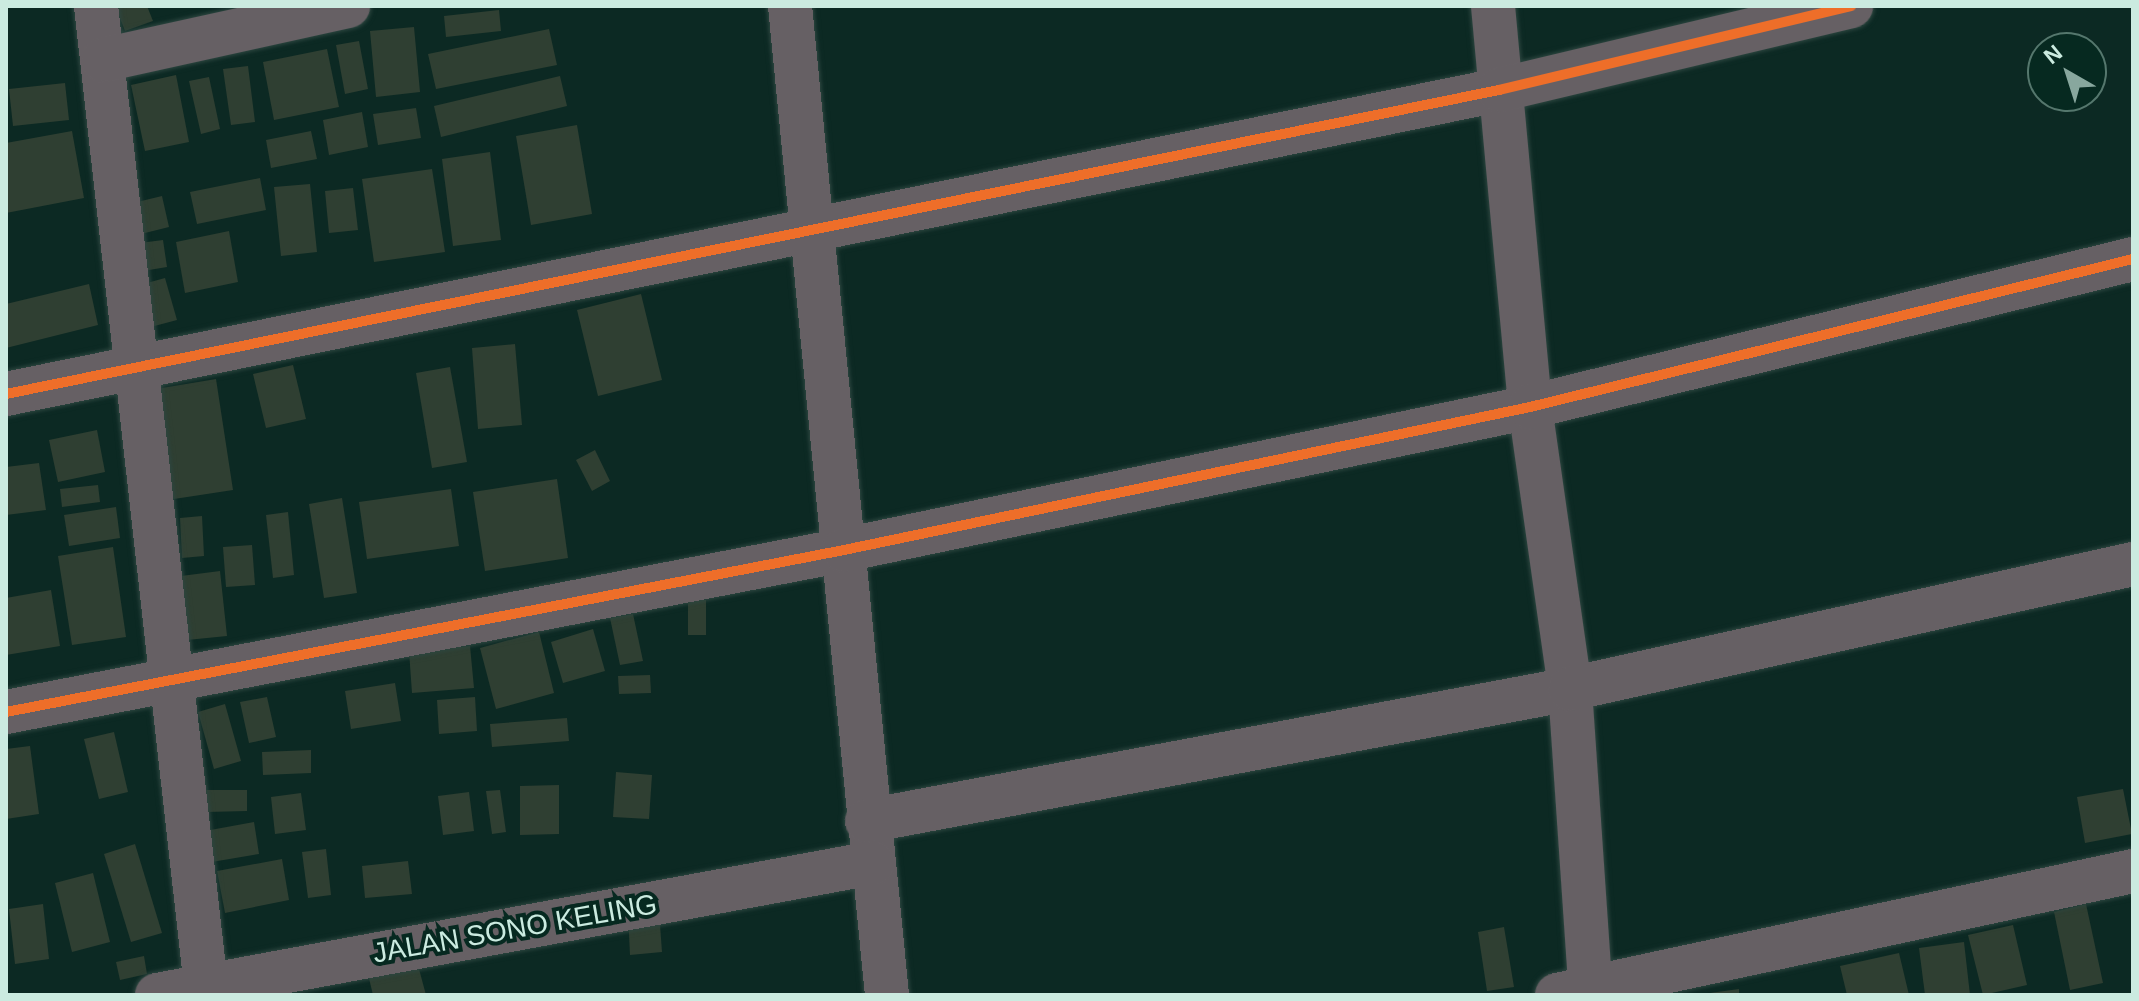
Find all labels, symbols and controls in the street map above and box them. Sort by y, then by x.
north arrow [2027,32,2107,112]
text: N [2039,40,2067,69]
street label: JALAN SONO KELING [370,887,660,971]

